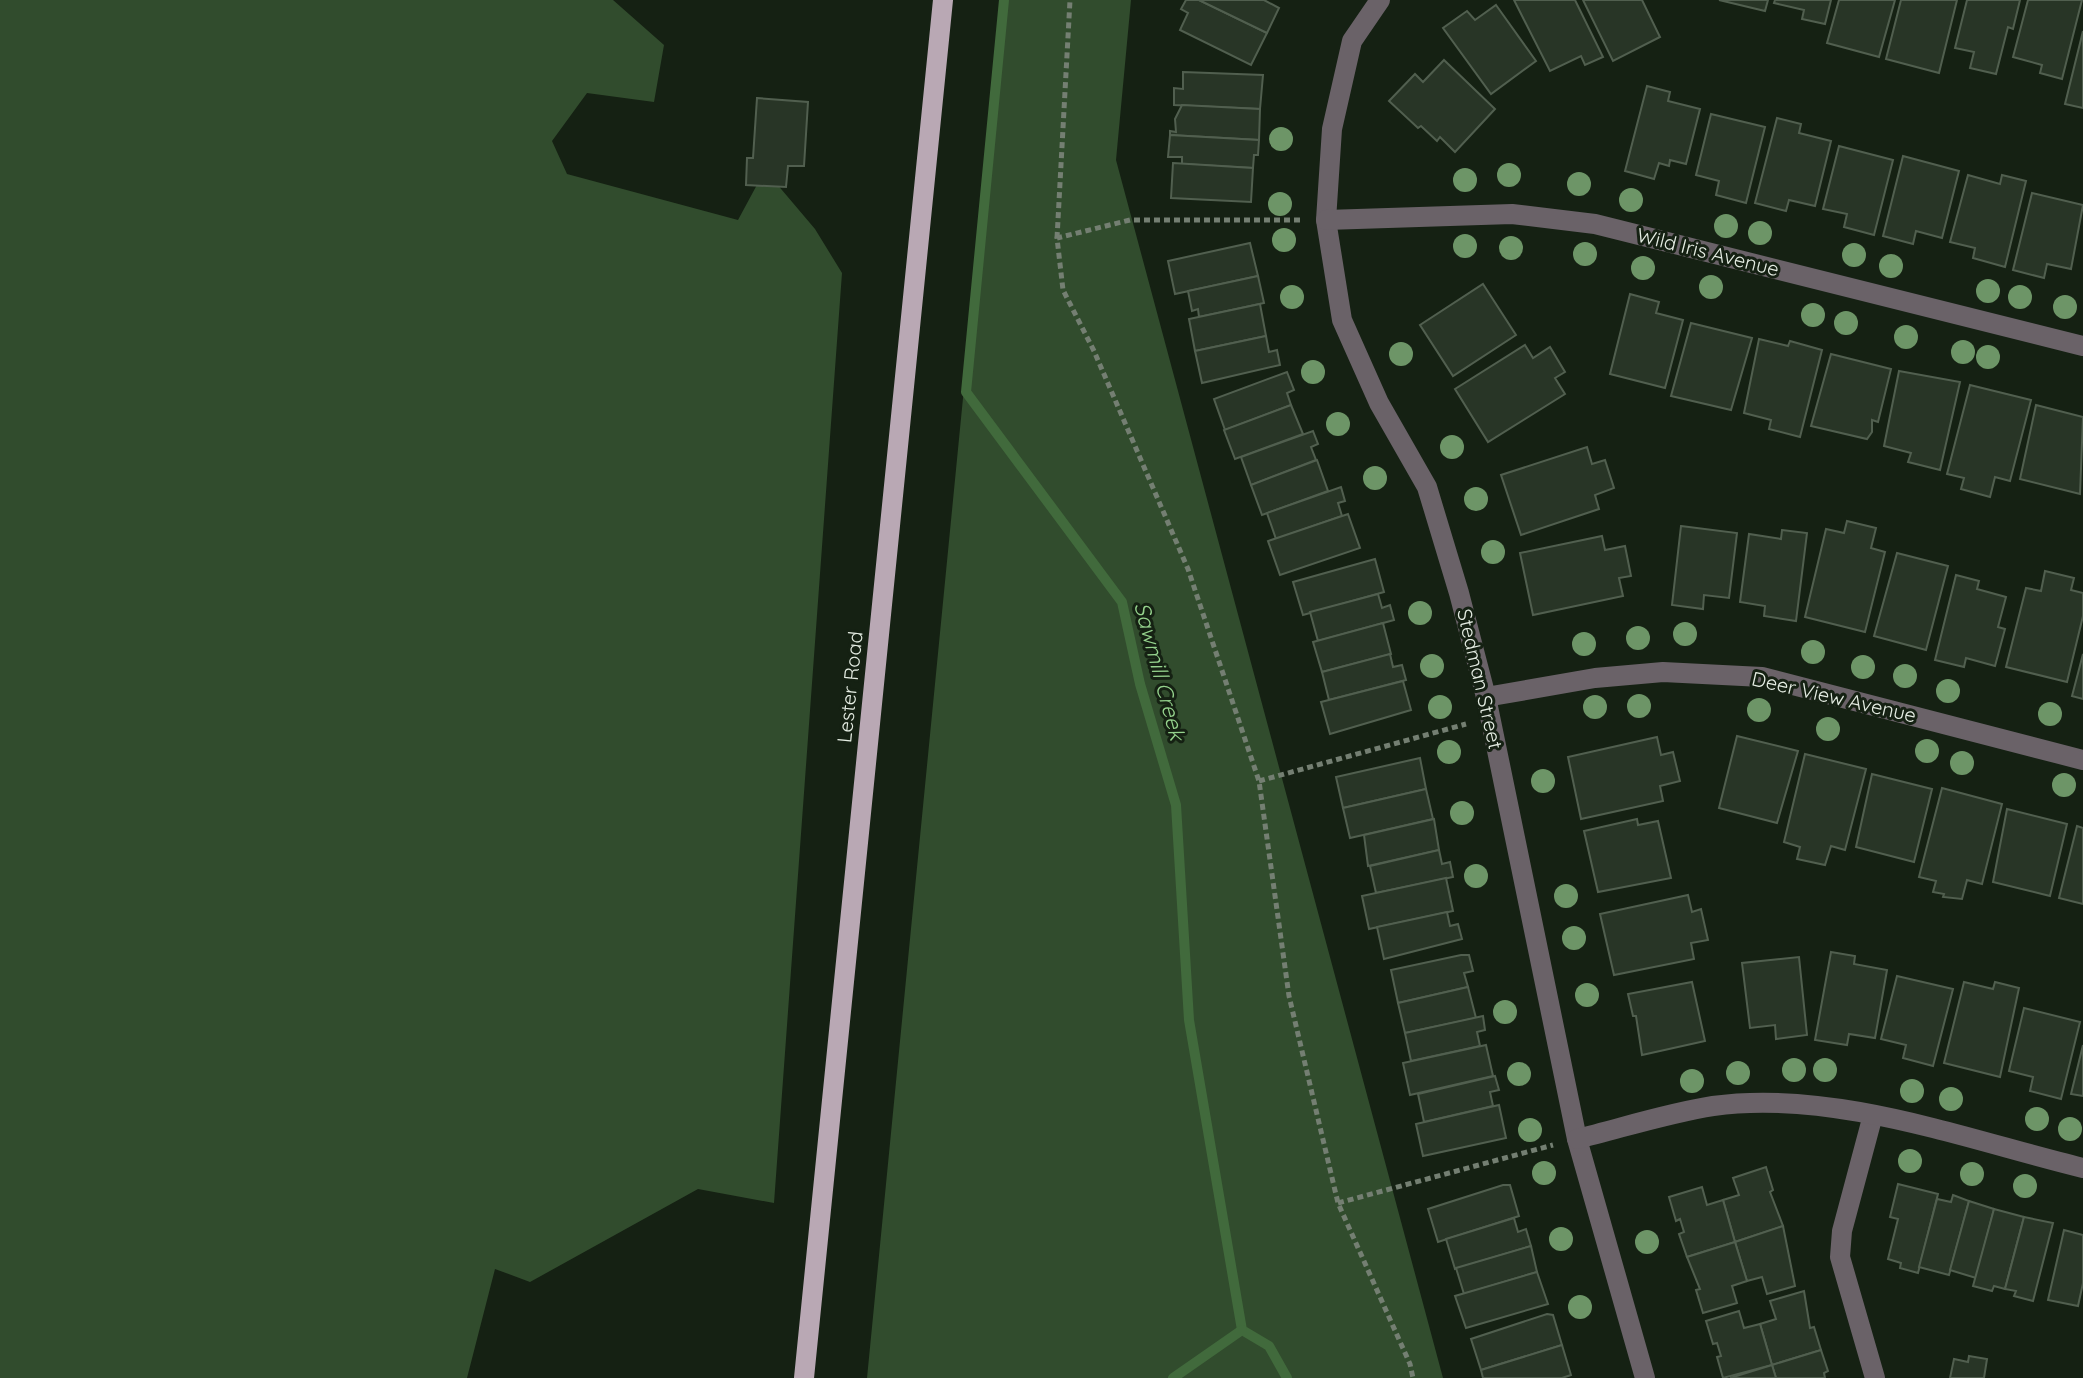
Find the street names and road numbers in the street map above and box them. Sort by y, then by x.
street label: Wild Iris Avenue [1634,222,1782,281]
street label: Stedman Street [1452,606,1509,752]
street label: Lester Road [831,630,868,744]
street label: Deer View Avenue [1749,665,1919,728]

